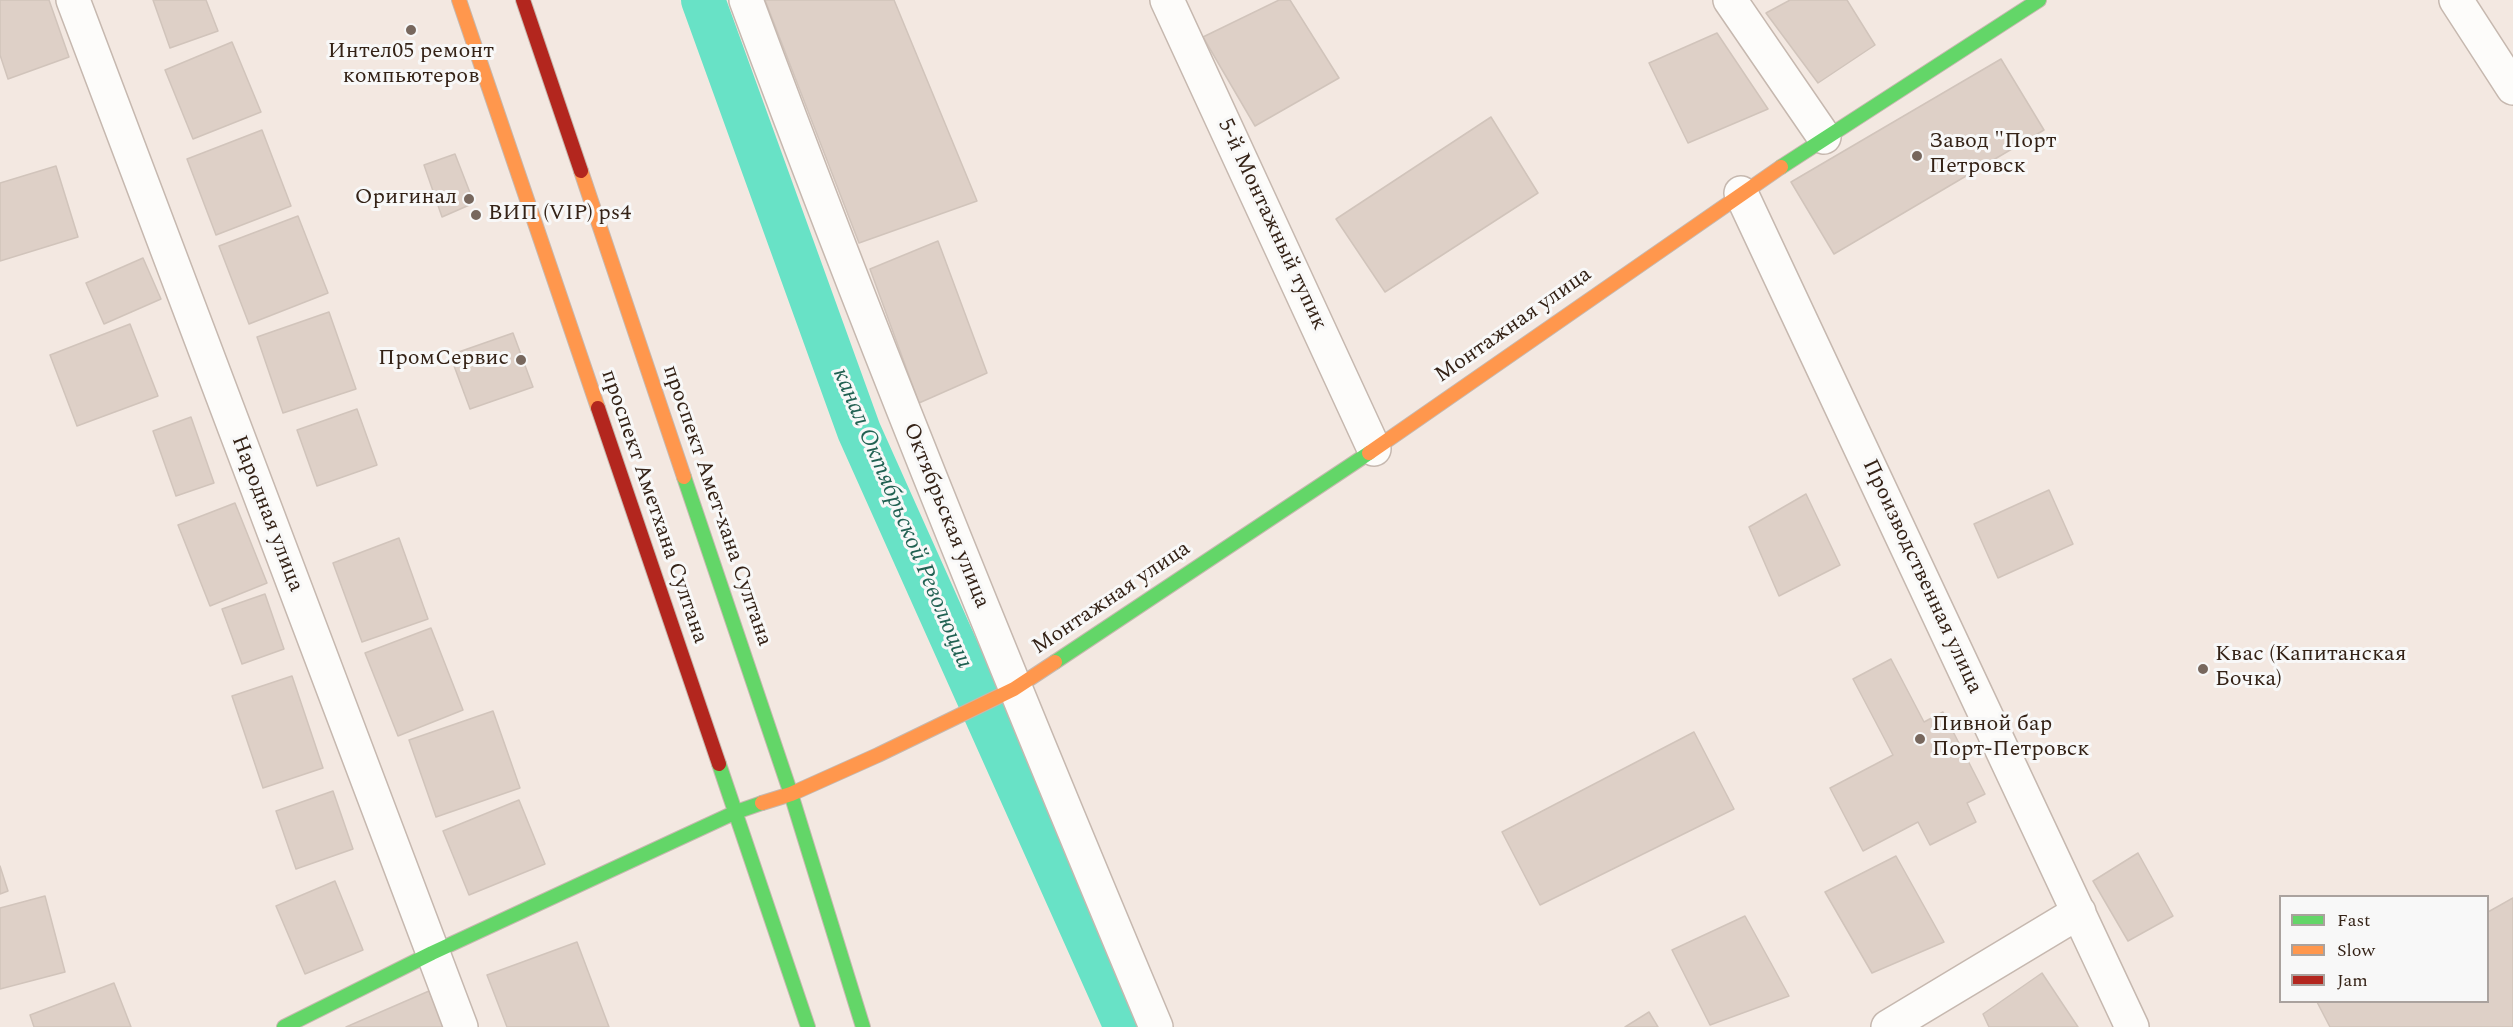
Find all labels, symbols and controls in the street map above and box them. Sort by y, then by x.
marker: Интел05 ремонт компьютеров [404,23,418,37]
place label: Интел05 ремонт компьютеров [328,40,494,92]
street label: 5-й Монтажный тупик [1210,115,1332,335]
place label: Завод "Порт Петровск [1929,130,2056,182]
marker: Завод "Порт Петровск [1910,149,1924,163]
place label: Оригинал [355,186,457,212]
marker: Оригинал [462,192,476,206]
place label: ВИП (VIP) ps4 [488,202,631,228]
marker: ВИП (VIP) ps4 [469,208,483,222]
street label: Монтажная улица [1431,262,1597,390]
place label: ПромСервис [378,347,509,373]
marker: ПромСервис [514,353,528,367]
street label: проспект Амет-хана Султана [655,362,777,650]
water label: канал Октябрьской Революции [825,365,977,673]
street label: проспект Аметхана Султана [594,367,712,647]
street label: Октябрьская улица [896,419,994,613]
street label: Народная улица [224,432,308,596]
street label: Производственная улица [1855,456,1987,698]
street label: Монтажная улица [1028,536,1196,662]
place label: Квас (Капитанская Бочка) [2215,643,2407,694]
marker: Квас (Капитанская Бочка) [2196,662,2210,676]
place label: Пивной бар Порт-Петровск [1932,713,2089,764]
marker: Пивной бар Порт-Петровск [1913,732,1927,746]
legend [2279,895,2489,1003]
text: Fast [2337,907,2370,934]
text: Slow [2337,937,2375,964]
text: Jam [2337,967,2368,994]

